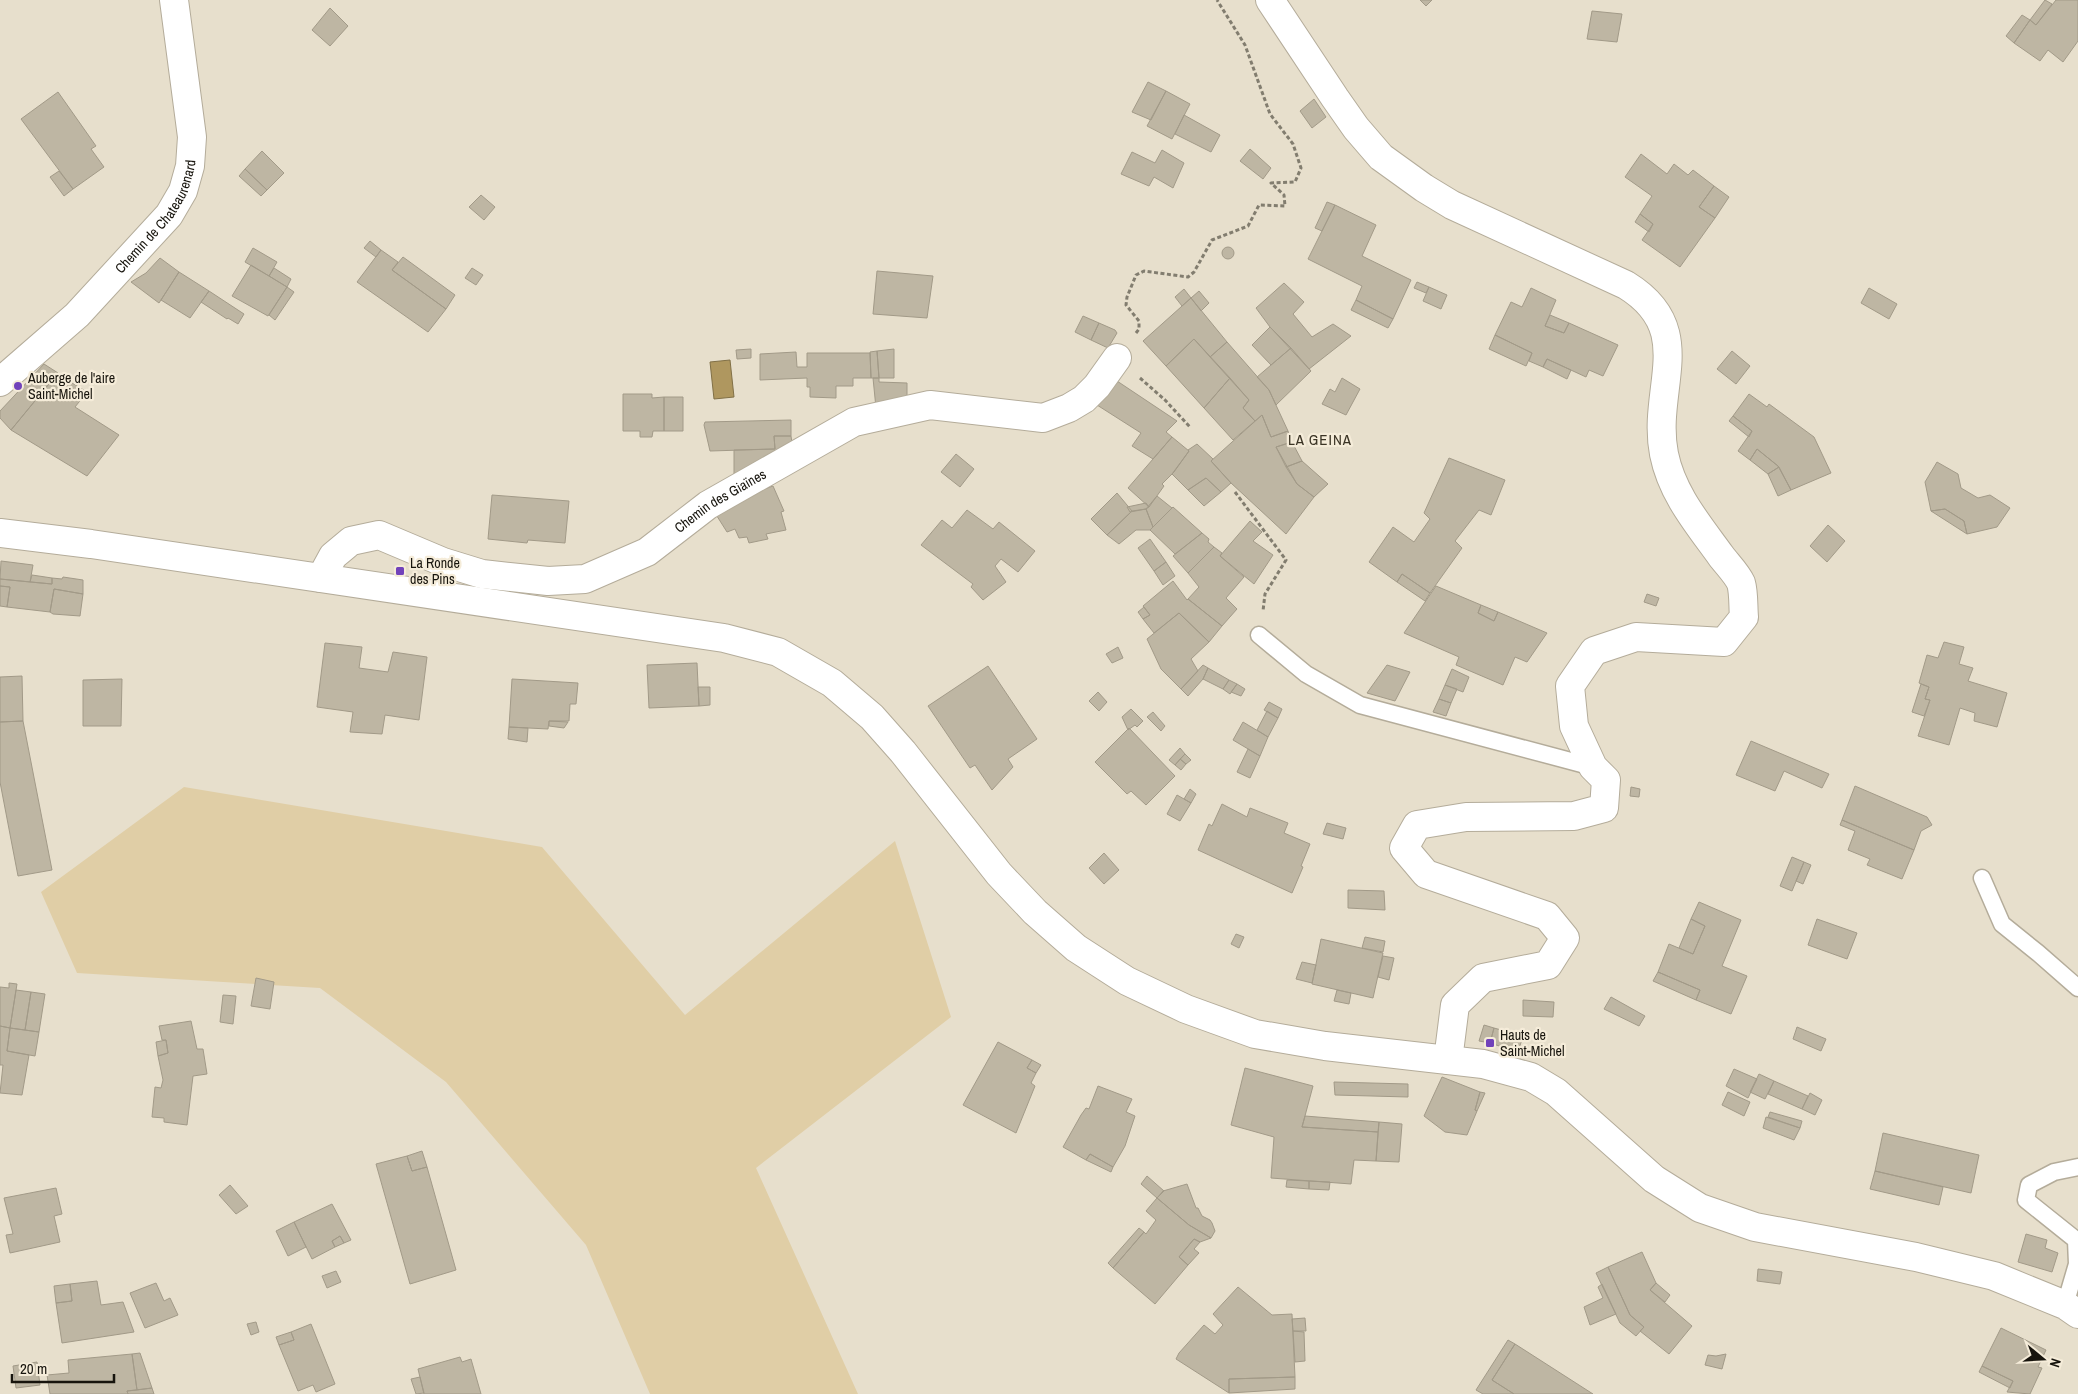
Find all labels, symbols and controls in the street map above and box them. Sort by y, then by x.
street label: Chemin de Chateaurenard [111,159,199,277]
place label: Auberge de l'aire Saint-Michel [27,369,115,403]
marker: Auberge de l'aire Saint-Michel [12,380,24,392]
district label: LA GEINA [1288,429,1352,450]
street label: Chemin des Giaïnes [671,465,769,537]
place label: La Ronde des Pins [410,554,460,588]
marker: La Ronde des Pins [394,565,406,577]
place label: Hauts de Saint-Michel [1500,1026,1564,1060]
marker: Hauts de Saint-Michel [1484,1037,1496,1049]
north arrow [2018,1334,2068,1384]
scale bar [12,1352,115,1384]
text: N [2046,1356,2065,1370]
text: 20 m [20,1358,47,1379]

